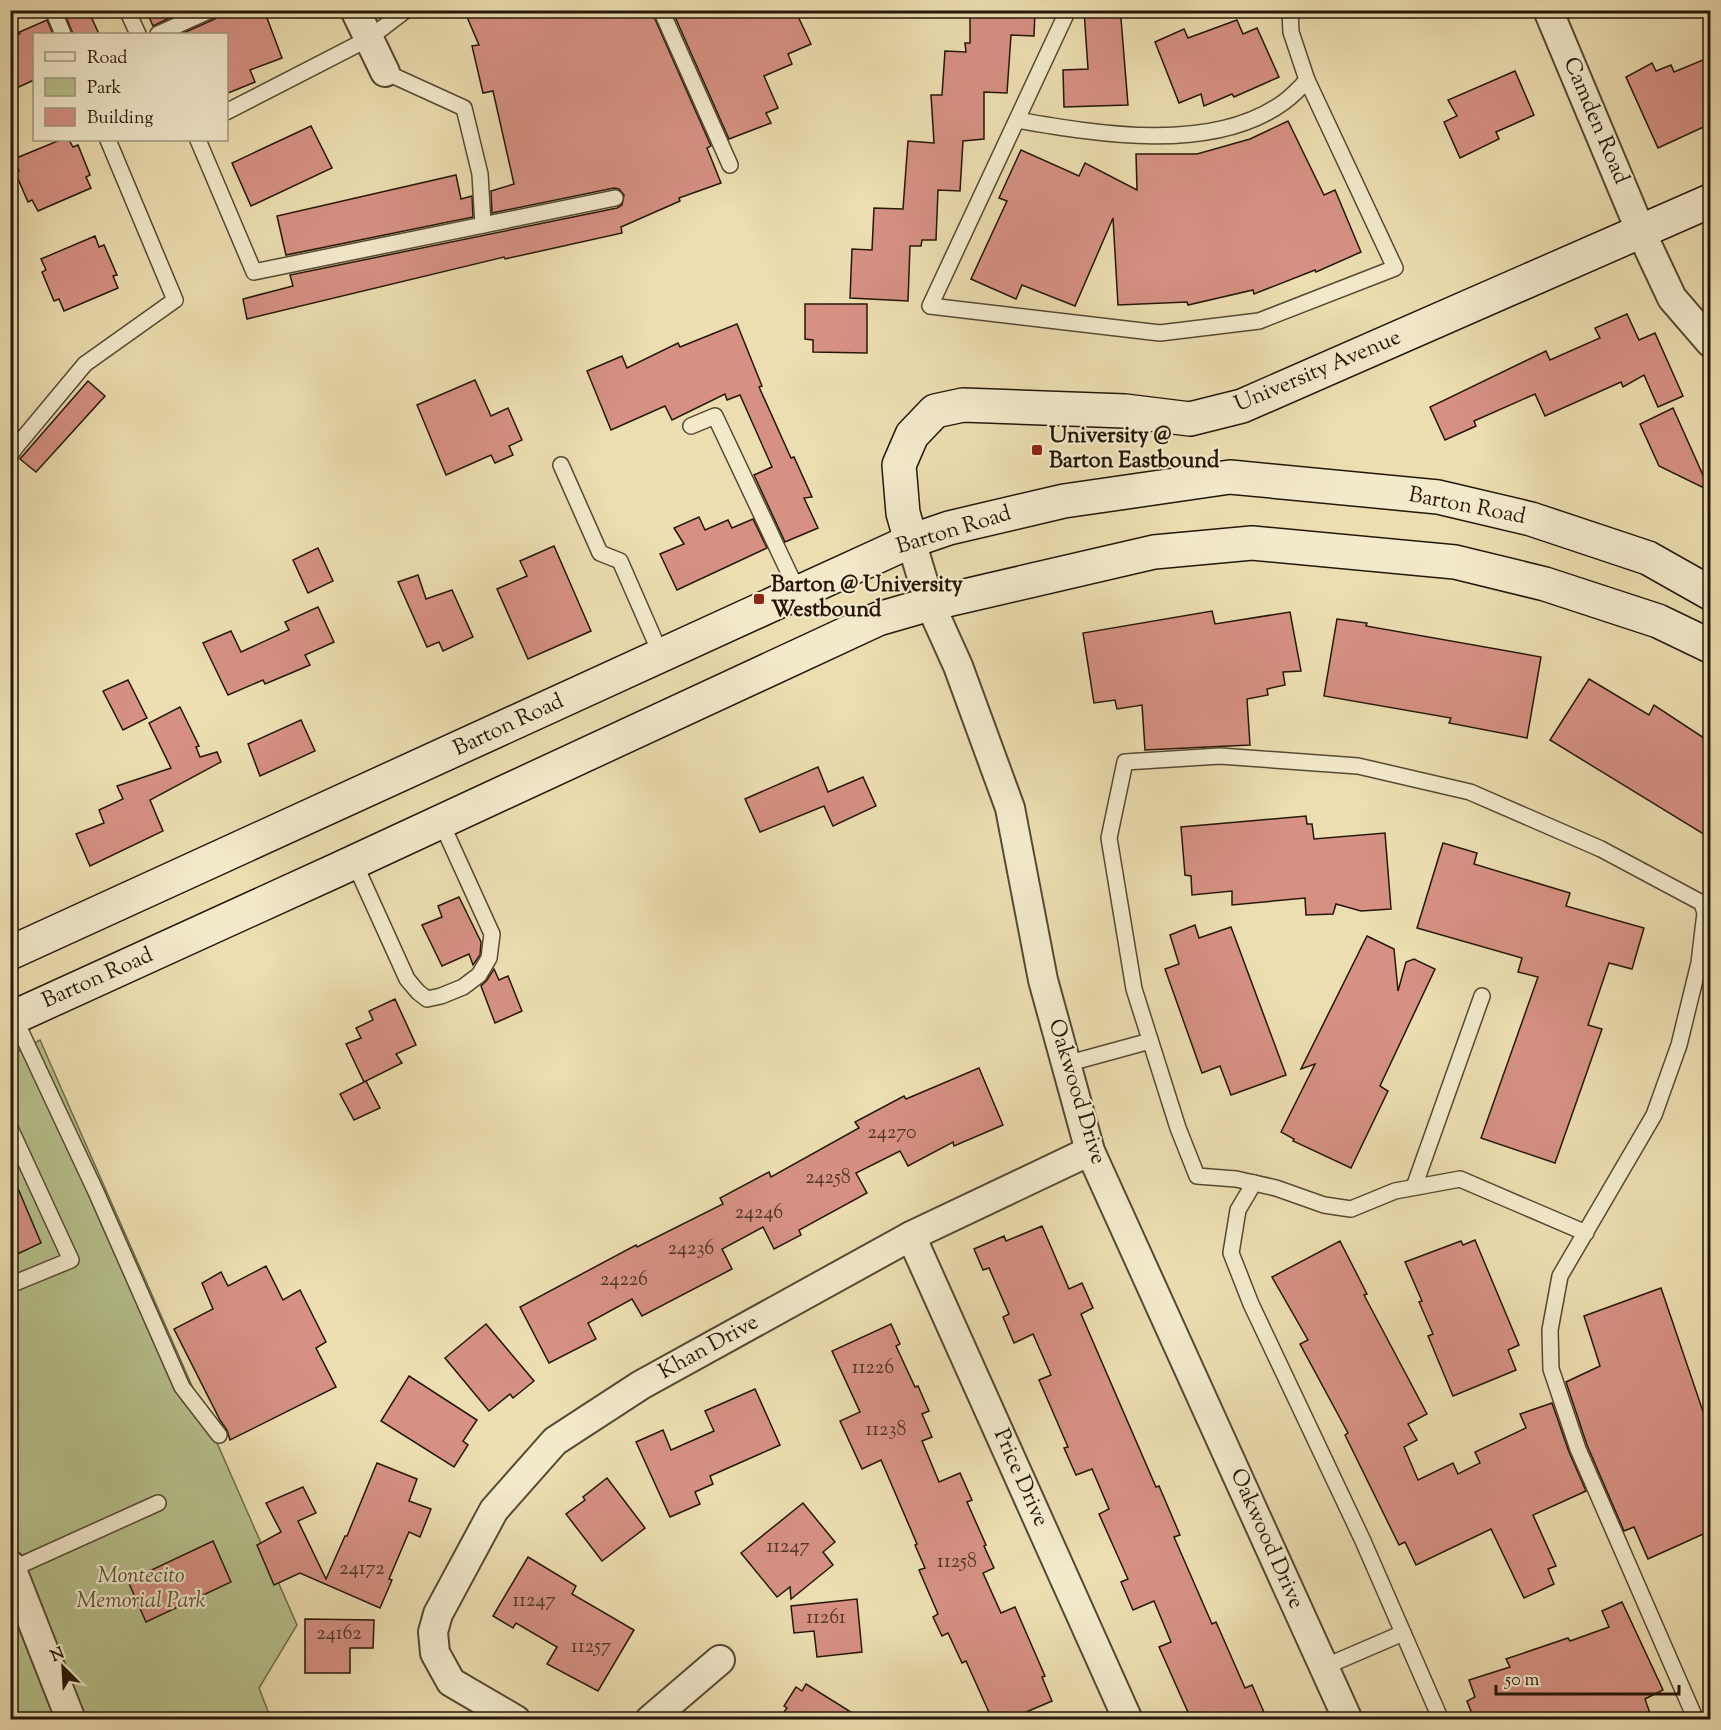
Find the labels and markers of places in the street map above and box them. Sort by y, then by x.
place label: University @ Barton Eastbound [1049,421,1220,478]
marker: University @ Barton Eastbound [1030,443,1044,457]
place label: Barton @ University Westbound [771,570,963,627]
marker: Barton @ University Westbound [752,592,766,606]

